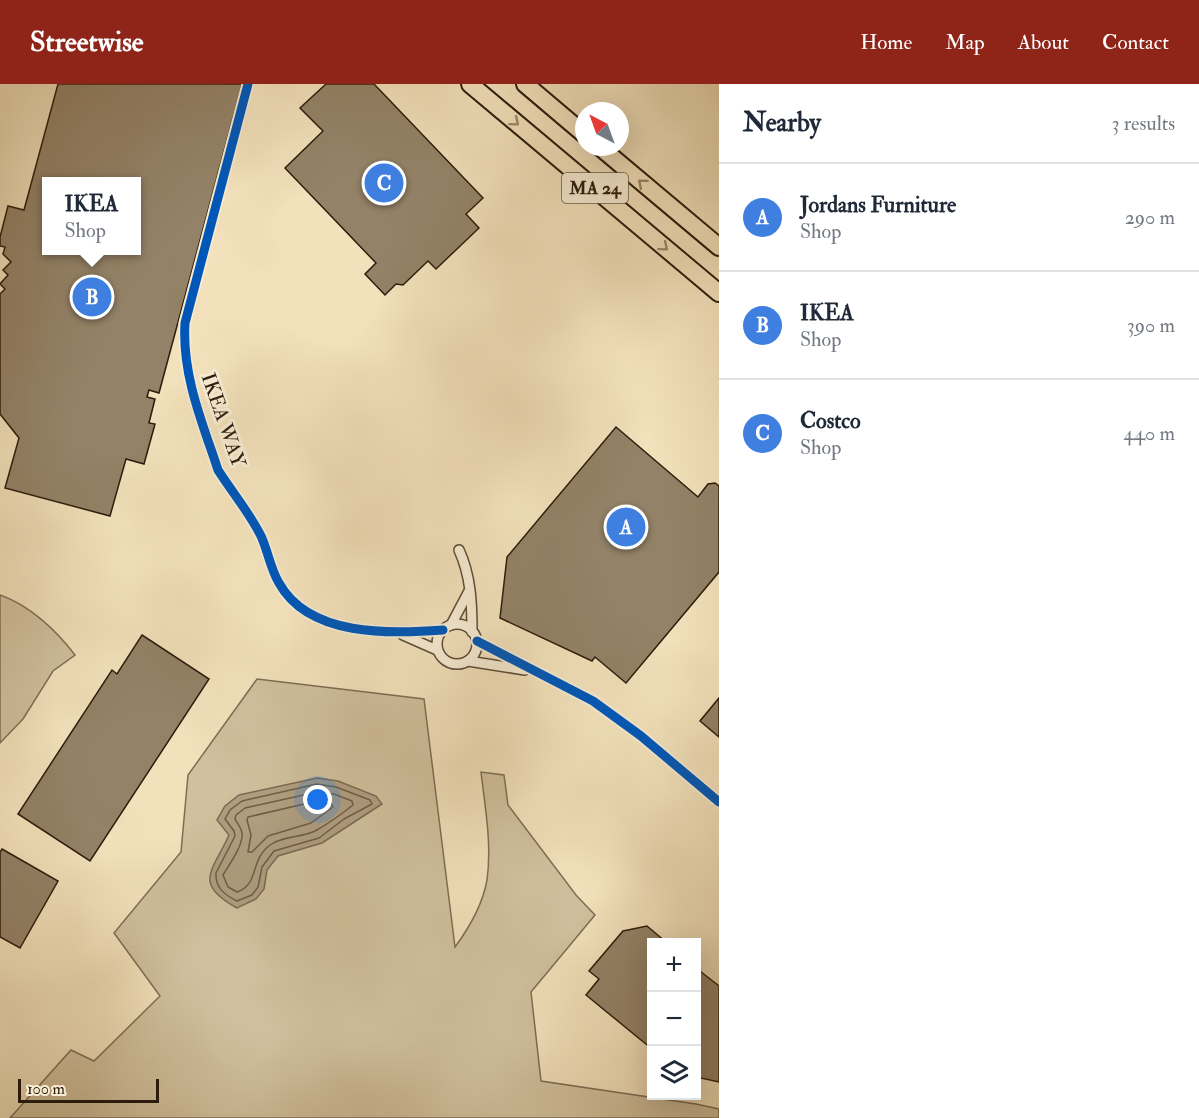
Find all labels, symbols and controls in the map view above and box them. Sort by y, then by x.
text: Streetwise [30,25,144,60]
text: Home [860,29,912,56]
text: Map [945,29,985,56]
text: About [1018,29,1069,56]
text: Contact [1102,29,1169,56]
north arrow [575,102,629,156]
text: Nearby [743,107,821,139]
text: 3 results [1112,111,1175,136]
one-way arrow [508,114,519,125]
pin: C [364,160,404,206]
road number: MA 24 [562,173,628,203]
popup [42,177,141,255]
one-way arrow [638,179,649,190]
text: IKEA [64,190,119,218]
text: Jordans Furniture [800,191,956,219]
text: A [756,205,769,230]
text: 290 m [1125,205,1175,230]
text: Shop [64,218,106,243]
text: Shop [800,219,841,244]
one-way arrow [657,240,668,251]
pin: B [72,274,112,320]
text: IKEA [800,299,854,327]
text: B [756,313,769,338]
text: 390 m [1127,313,1175,338]
text: Shop [800,327,841,352]
street label: IKEA WAY [196,370,252,472]
text: Costco [800,407,861,435]
text: C [755,421,770,446]
text: 440 m [1123,421,1175,446]
text: Shop [800,435,841,460]
pin: A [606,504,646,550]
your location [303,785,332,814]
map controls [647,938,701,1100]
button: + [647,938,701,992]
button: − [647,992,701,1046]
button: layers [647,1046,701,1100]
scale bar [18,1076,159,1104]
text: 100 m [27,1079,65,1099]

